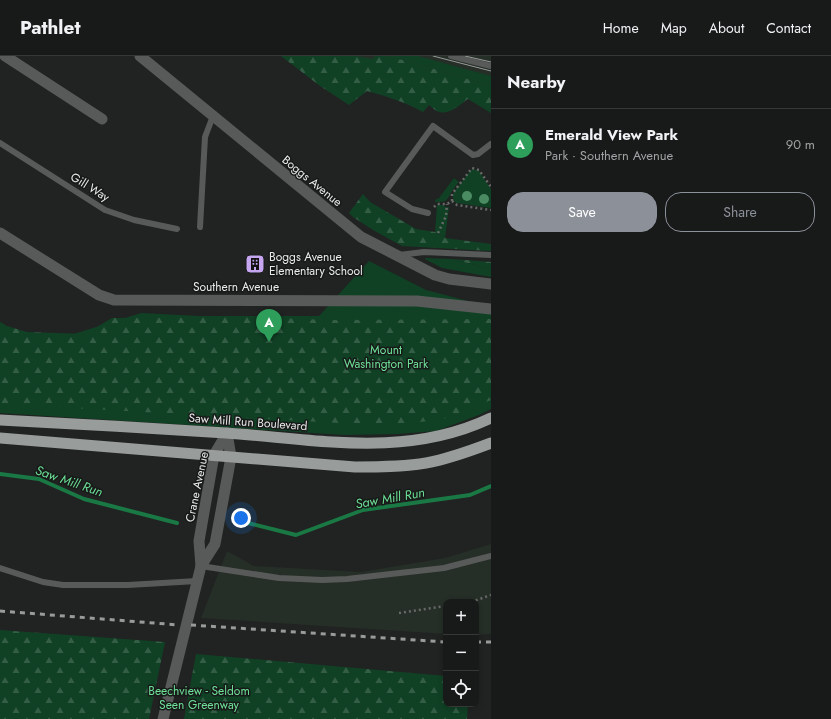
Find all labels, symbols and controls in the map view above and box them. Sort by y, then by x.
text: Pathlet [20,14,80,41]
text: Home [603,18,639,38]
text: Map [661,18,687,38]
text: About [709,18,744,38]
text: Contact [766,18,811,38]
text: Nearby [507,70,565,94]
text: Emerald View Park [545,124,678,146]
text: A [515,135,525,154]
text: 90 m [786,135,815,154]
text: Park · Southern Avenue [545,146,673,165]
street label: Boggs Avenue [278,151,346,211]
street label: Gill Way [67,168,114,206]
button: Save [507,192,657,232]
button: Share [665,192,815,232]
place label: Boggs Avenue Elementary School [269,248,363,280]
building icon: Boggs Avenue Elementary School [244,253,266,275]
street label: Southern Avenue [193,278,279,296]
pin: A [256,309,282,342]
park label: Mount Washington Park [344,341,429,373]
street label: Saw Mill Run Boulevard [188,409,308,435]
street label: Crane Avenue [181,450,213,524]
water label: Saw Mill Run [33,461,106,502]
water label: Saw Mill Run [354,482,427,513]
your location [231,508,251,528]
map controls [443,599,479,707]
button: + [443,599,479,635]
button: − [443,635,479,671]
button: locate [443,671,479,707]
park label: Beechview - Seldom Seen Greenway [148,682,250,714]

